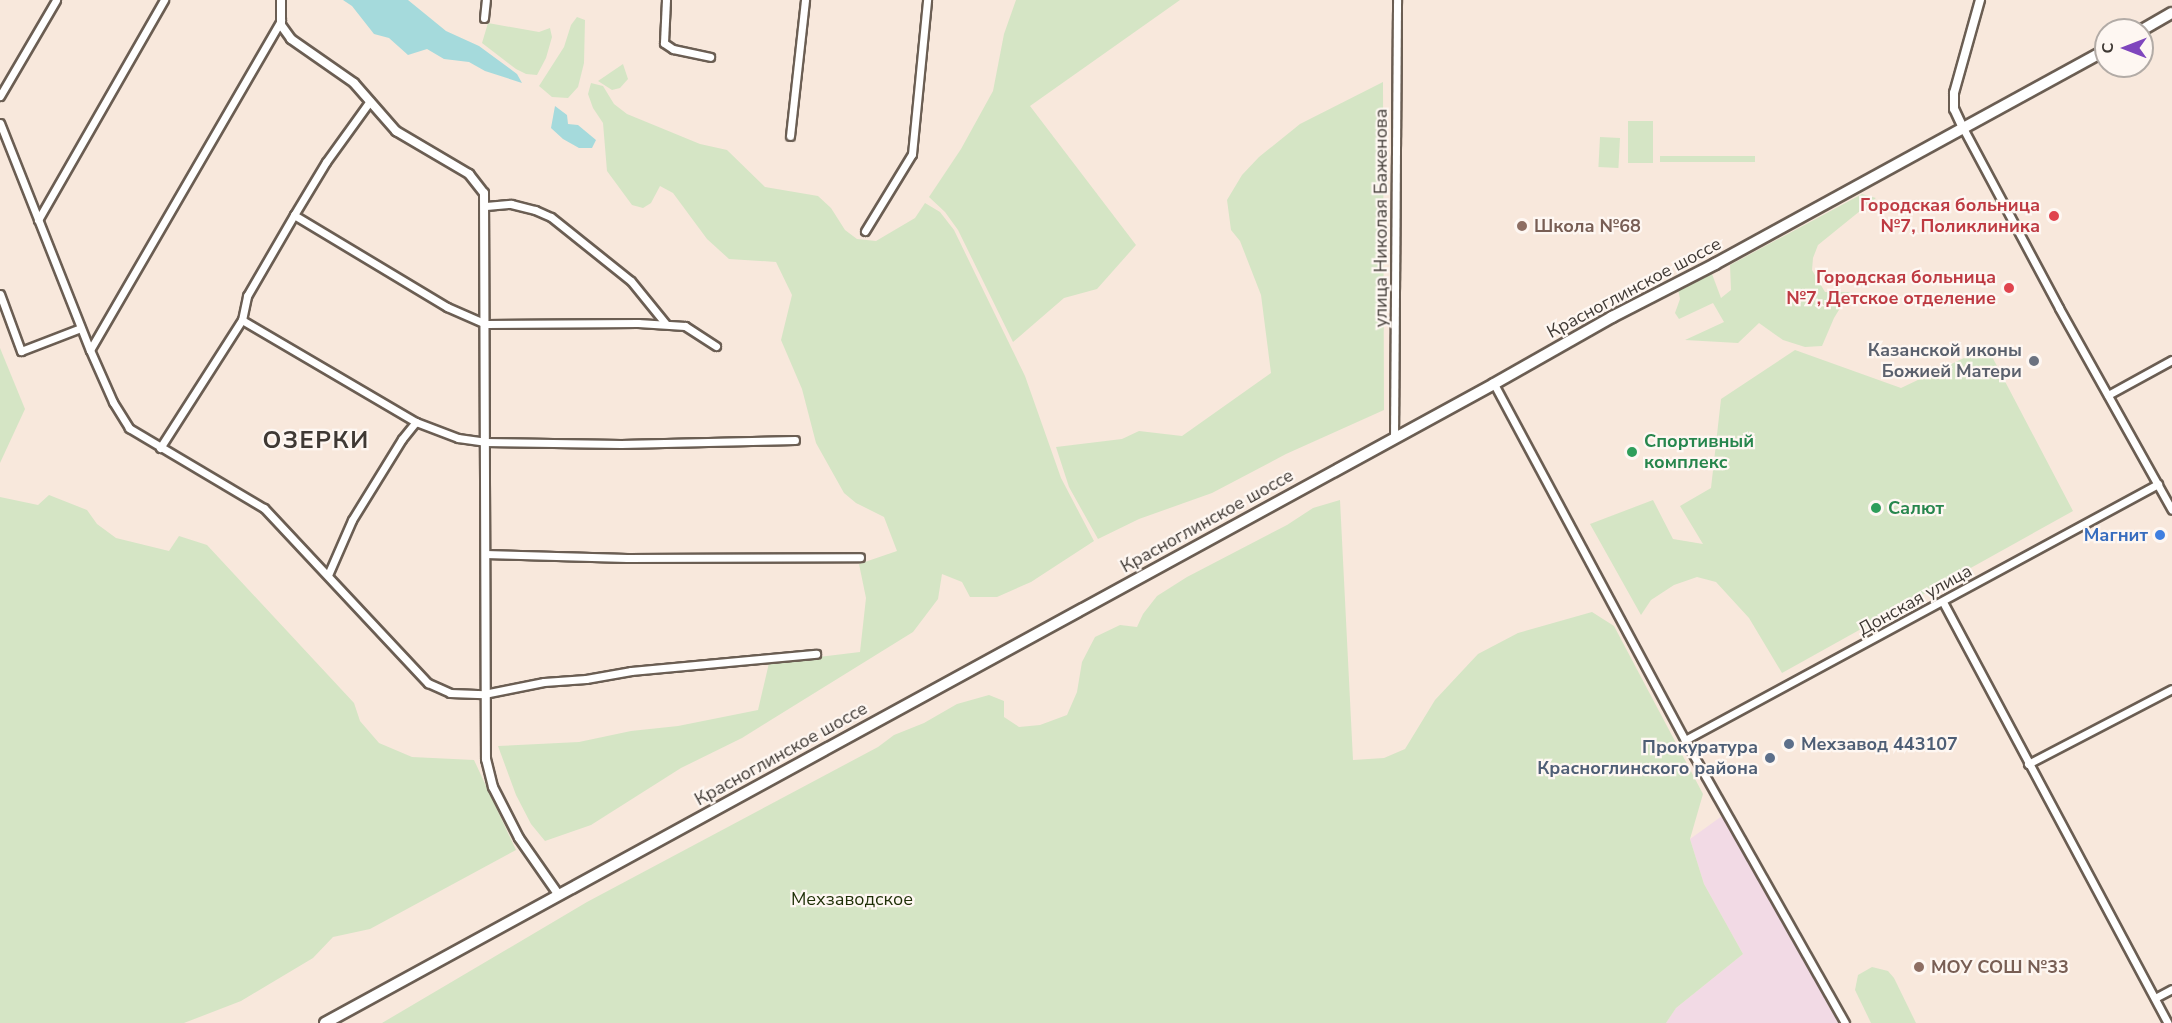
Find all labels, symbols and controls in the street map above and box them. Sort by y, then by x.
north arrow [2094,18,2154,78]
text: С [2097,43,2119,53]
street label: улица Николая Баженова [1370,109,1392,327]
place label: Городская больница №7, Поликлиника [1860,195,2040,238]
marker: Городская больница №7, Поликлиника [2045,207,2063,225]
place label: Школа №68 [1534,215,1641,237]
marker: Школа №68 [1515,219,1529,233]
street label: Красноглинское шоссе [1543,233,1725,343]
place label: Городская больница №7, Детское отделение [1786,267,1996,310]
marker: Городская больница №7, Детское отделение [2000,279,2018,297]
place label: Казанской иконы Божией Матери [1868,340,2022,382]
marker: Казанской иконы Божией Матери [2027,354,2041,368]
district label: ОЗЕРКИ [262,427,370,455]
place label: Спортивный комплекс [1644,431,1754,474]
marker: Спортивный комплекс [1625,445,1639,459]
street label: Красноглинское шоссе [1117,465,1297,577]
place label: Салют [1888,497,1944,519]
marker: Салют [1869,501,1883,515]
place label: Магнит [2084,524,2148,546]
marker: Магнит [2153,528,2167,542]
street label: Донская улица [1854,560,1976,640]
street label: Красноглинское шоссе [691,698,871,810]
place label: Мехзавод 443107 [1801,733,1958,755]
place label: Прокуратура Красноглинского района [1537,737,1758,780]
marker: Мехзавод 443107 [1782,737,1796,751]
marker: Прокуратура Красноглинского района [1763,751,1777,765]
park label: Мехзаводское [791,888,913,910]
place label: МОУ СОШ №33 [1931,956,2069,978]
marker: МОУ СОШ №33 [1912,960,1926,974]

